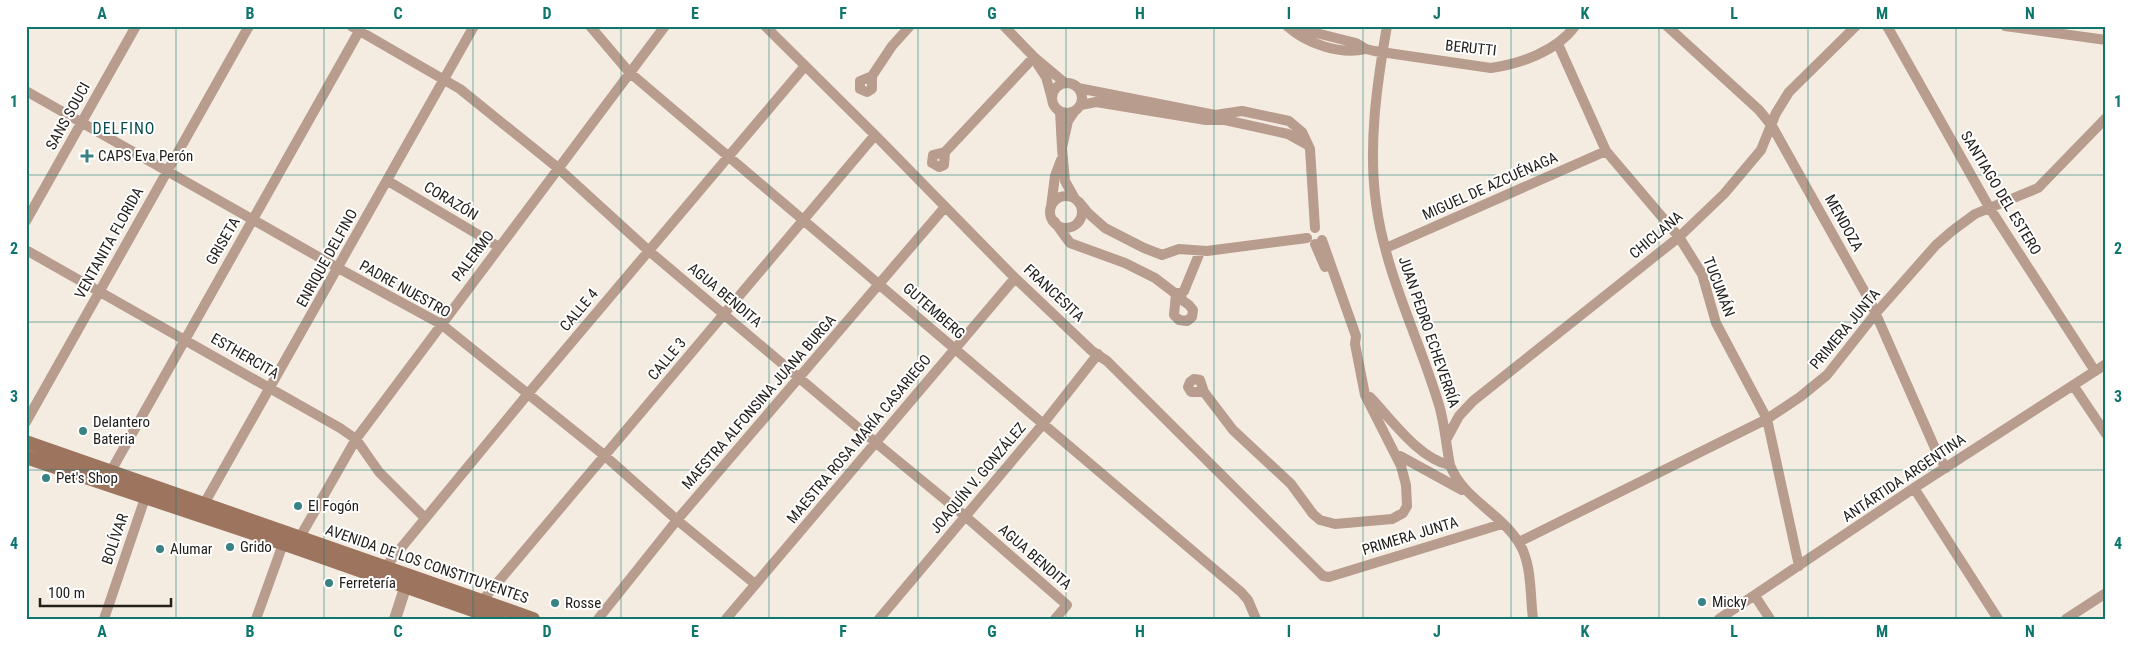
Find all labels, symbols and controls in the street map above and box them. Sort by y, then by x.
text: A [97,4,107,23]
text: B [246,4,255,23]
text: C [393,4,403,23]
text: D [542,4,552,23]
text: E [691,4,699,23]
text: F [839,4,847,23]
text: G [987,4,997,23]
text: H [1135,4,1145,23]
text: I [1287,4,1291,23]
text: J [1433,4,1441,23]
text: K [1581,4,1590,23]
text: L [1730,4,1738,23]
text: M [1876,4,1888,23]
text: N [2025,4,2035,23]
street label: BERUTTI [1444,36,1498,60]
street label: SANS SOUCI [42,79,94,153]
text: 1 [10,92,18,111]
text: 1 [2114,92,2122,111]
district label: DELFINO [93,119,155,138]
street label: SANTIAGO DEL ESTERO [1957,128,2045,258]
place label: CAPS Eva Perón [98,147,193,165]
street label: MIGUEL DE AZCUÉNAGA [1420,148,1561,224]
marker: CAPS Eva Perón [80,149,94,163]
street label: CORAZÓN [421,178,481,224]
street label: VENTANITA FLORIDA [71,184,147,302]
street label: MENDOZA [1821,191,1867,255]
street label: ENRIQUE DELFINO [293,206,361,310]
street label: CHICLANA [1626,207,1687,262]
street label: GRISETA [202,214,244,268]
street label: PALERMO [448,227,498,285]
text: 2 [10,239,18,258]
text: 2 [2114,239,2122,258]
street label: JUAN PEDRO ECHEVERRÍA [1395,254,1463,410]
street label: TUCUMÁN [1699,255,1739,319]
street label: PADRE NUESTRO [356,257,454,321]
street label: AGUA BENDITA [684,259,766,331]
street label: FRANCESITA [1020,260,1088,326]
street label: GUTEMBERG [899,279,969,343]
street label: CALLE 4 [556,285,602,335]
street label: PRIMERA JUNTA [1806,285,1884,373]
street label: MAESTRA ALFONSINA JUANA BURGA [678,311,840,493]
street label: ESTHERCITA [208,329,283,383]
street label: CALLE 3 [644,334,690,384]
street label: MAESTRA ROSA MARÍA CASARIEGO [783,351,935,527]
text: 3 [10,387,18,406]
text: 3 [2114,387,2122,406]
place label: Delantero Bateria [93,413,150,448]
street label: JOAQUÍN V. GONZÁLEZ [926,419,1030,537]
marker: Delantero Bateria [77,425,89,437]
street label: ANTÁRTIDA ARGENTINA [1839,430,1969,526]
place label: Pet's Shop [56,469,118,487]
marker: Pet's Shop [40,472,52,484]
place label: El Fogón [308,497,359,515]
marker: El Fogón [292,500,304,512]
street label: BOLÍVAR [98,511,132,567]
street label: PRIMERA JUNTA [1360,513,1461,559]
street label: AGUA BENDITA [995,520,1075,594]
street label: AVENIDA DE LOS CONSTITUYENTES [323,521,531,607]
text: 4 [10,534,18,553]
text: 4 [2114,534,2122,553]
place label: Grido [240,538,272,556]
place label: Alumar [170,540,213,558]
marker: Grido [224,541,236,553]
marker: Alumar [154,543,166,555]
place label: Ferretería [339,574,396,592]
scale bar [40,575,171,607]
marker: Ferretería [323,577,335,589]
text: 100 m [48,584,85,602]
place label: Micky [1712,593,1747,611]
place label: Rosse [565,594,601,612]
marker: Micky [1696,596,1708,608]
marker: Rosse [549,597,561,609]
text: A [97,622,107,641]
text: B [246,622,255,641]
text: C [393,622,403,641]
text: D [542,622,552,641]
text: E [691,622,699,641]
text: F [839,622,847,641]
text: G [987,622,997,641]
text: H [1135,622,1145,641]
text: I [1287,622,1291,641]
text: J [1433,622,1441,641]
text: K [1581,622,1590,641]
text: L [1730,622,1738,641]
text: M [1876,622,1888,641]
text: N [2025,622,2035,641]

